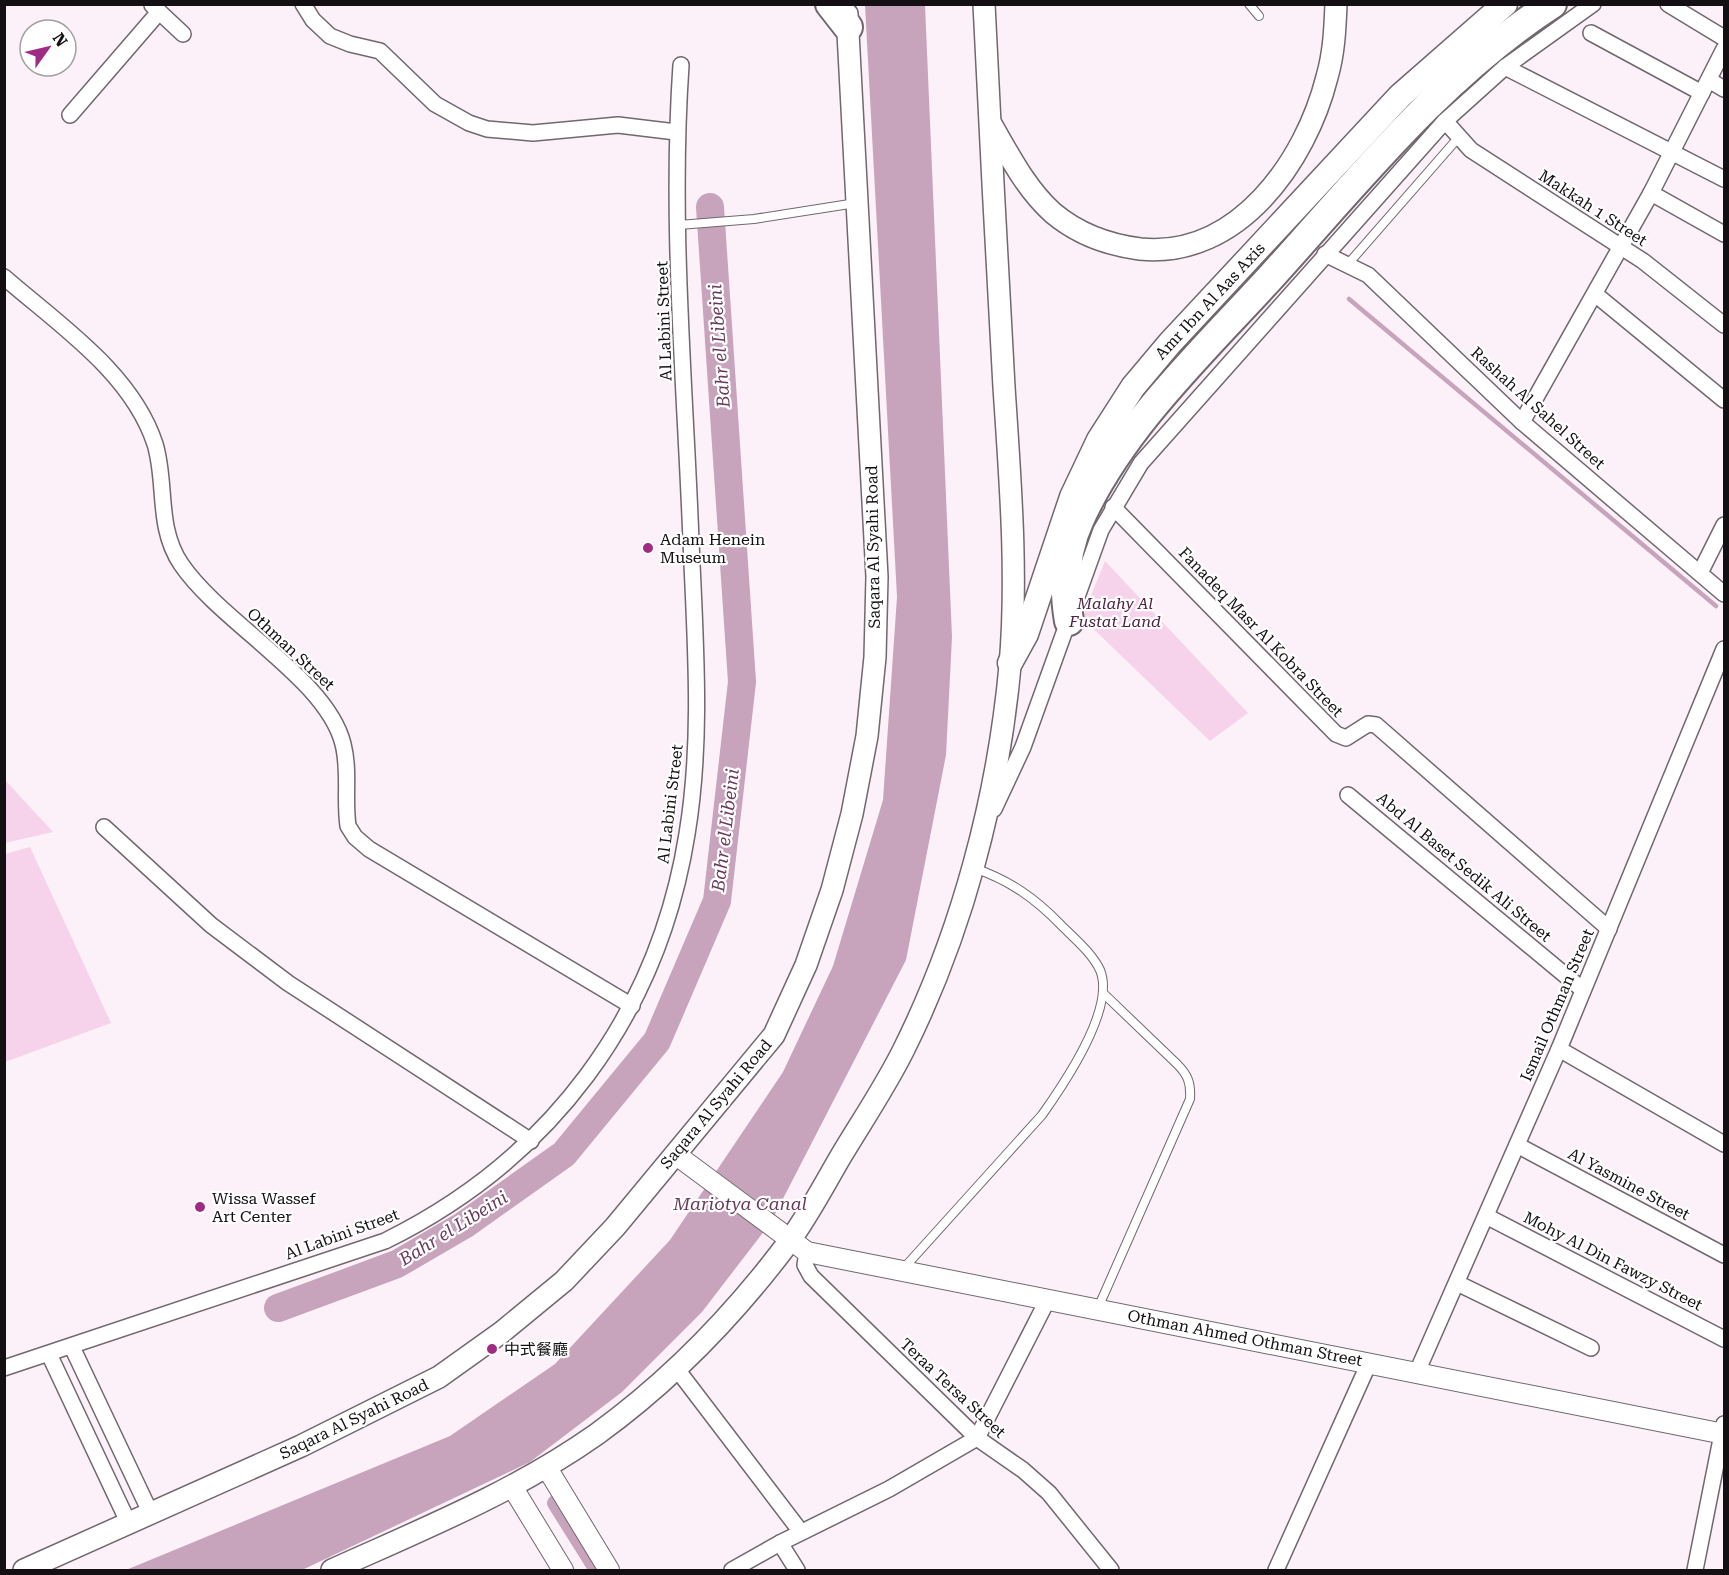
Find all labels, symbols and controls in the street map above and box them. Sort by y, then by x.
north arrow [18,18,78,78]
text: N [49,29,71,50]
street label: Makkah 1 Street [1535,166,1651,250]
street label: Amr Ibn Al Aas Axis [1151,238,1269,363]
street label: Al Labini Street [652,261,676,381]
water label: Bahr el Libeini [704,283,734,410]
street label: Rashah Al Sahel Street [1467,343,1609,473]
street label: Saqara Al Syahi Road [862,465,884,629]
place label: Adam Henein Museum [660,530,765,567]
marker: Adam Henein Museum [641,541,655,555]
street label: Fanadeq Masr Al Kobra Street [1175,543,1347,721]
park label: Malahy Al Fustat Land [1068,594,1161,631]
street label: Othman Street [243,604,339,694]
street label: Al Labini Street [653,743,687,865]
water label: Bahr el Libeini [707,767,743,894]
street label: Abd Al Baset Sedik Ali Street [1373,788,1555,946]
street label: Ismail Othman Street [1516,926,1598,1084]
street label: Saqara Al Syahi Road [656,1035,776,1173]
street label: Al Yasmine Street [1565,1144,1693,1224]
water label: Bahr el Libeini [394,1186,511,1270]
place label: Wissa Wassef Art Center [212,1189,316,1226]
water label: Mariotya Canal [672,1193,807,1214]
marker: Wissa Wassef Art Center [193,1200,207,1214]
street label: Al Labini Street [282,1205,402,1263]
street label: Mohy Al Din Fawzy Street [1520,1208,1706,1314]
street label: Othman Ahmed Othman Street [1126,1306,1364,1370]
street label: Teraa Tersa Street [896,1334,1010,1442]
place label: 中式餐廳 [504,1340,568,1359]
marker: 中式餐廳 [485,1342,499,1356]
street label: Saqara Al Syahi Road [277,1375,431,1463]

